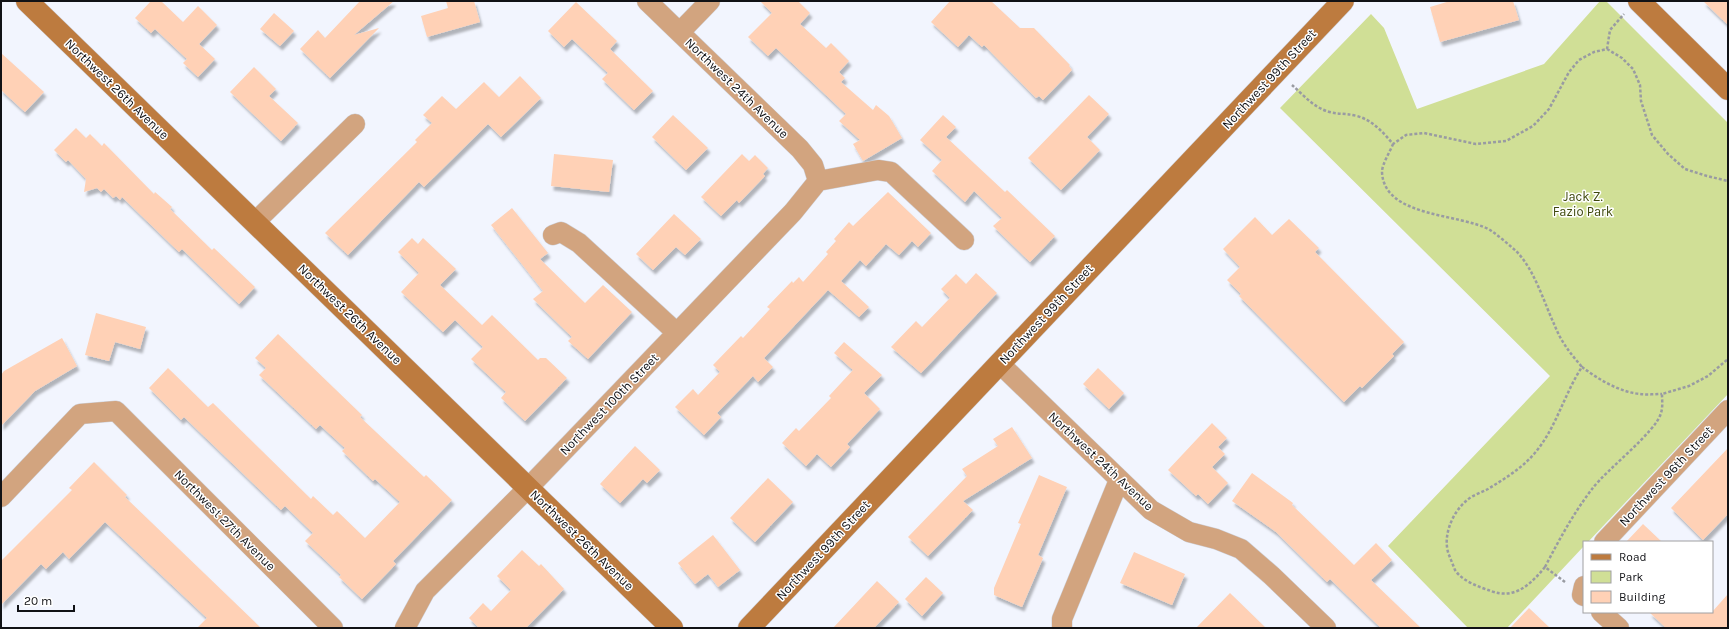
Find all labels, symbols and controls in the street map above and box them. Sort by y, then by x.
street label: Northwest 99th Street [1219,26,1319,132]
street label: Northwest 24th Avenue [682,35,792,141]
street label: Northwest 26th Avenue [62,36,172,143]
park label: Jack Z. Fazio Park [1553,189,1613,219]
street label: Northwest 26th Avenue [295,261,405,368]
street label: Northwest 99th Street [996,261,1096,367]
street label: Northwest 100th Street [557,350,662,458]
street label: Northwest 24th Avenue [1046,409,1157,514]
street label: Northwest 96th Street [1616,423,1716,529]
street label: Northwest 27th Avenue [171,466,279,574]
street label: Northwest 26th Avenue [527,487,637,594]
street label: Northwest 99th Street [773,497,873,603]
legend [1583,541,1713,613]
text: Road [1619,550,1647,564]
text: Park [1619,570,1644,584]
scale bar [18,587,74,613]
text: Building [1619,590,1666,604]
text: 20 m [24,594,52,608]

